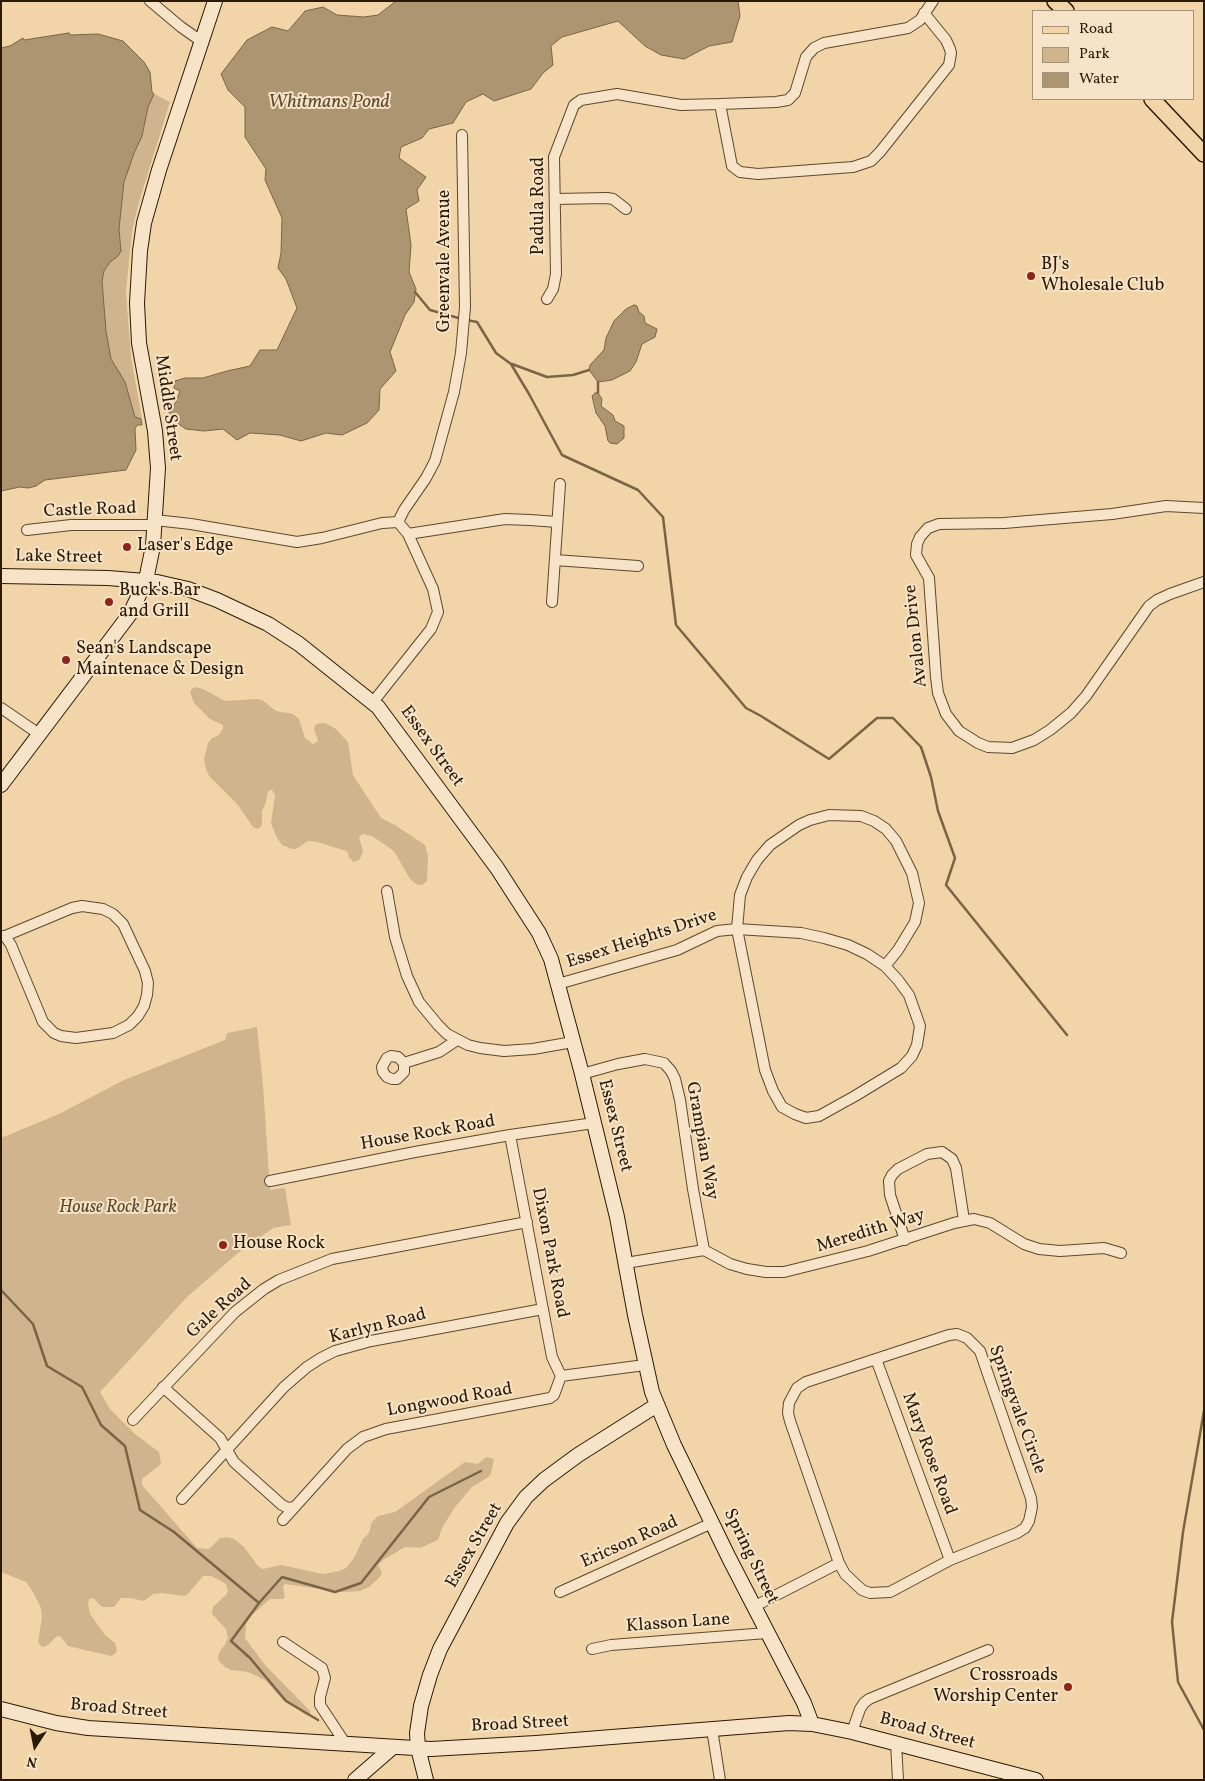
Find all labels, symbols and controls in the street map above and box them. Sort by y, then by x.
legend [1032,10,1195,100]
text: Road [1079,19,1113,40]
text: Park [1079,44,1110,65]
text: Water [1079,69,1119,90]
water label: Whitmans Pond [268,93,390,115]
street label: Padula Road [529,157,551,255]
street label: Greenvale Avenue [435,190,457,332]
place label: BJ's Wholesale Club [1041,255,1164,298]
marker: BJ's Wholesale Club [1025,270,1037,282]
street label: Middle Street [149,353,185,463]
street label: Castle Road [43,499,137,523]
place label: Laser's Edge [137,536,233,558]
marker: Laser's Edge [121,541,133,553]
street label: Lake Street [15,546,103,570]
place label: Buck's Bar and Grill [119,581,200,624]
street label: Avalon Drive [901,583,933,689]
marker: Buck's Bar and Grill [103,596,115,608]
place label: Sean's Landscape Maintenace & Design [76,639,244,682]
marker: Sean's Landscape Maintenace & Design [60,654,72,666]
street label: Essex Street [394,702,468,792]
street label: Essex Heights Drive [564,906,720,974]
street label: Essex Street [592,1077,636,1175]
street label: Grampian Way [680,1080,722,1202]
street label: House Rock Road [359,1112,497,1156]
street label: Dixon Park Road [526,1186,572,1320]
park label: House Rock Park [59,1198,177,1220]
street label: Meredith Way [814,1205,928,1259]
place label: House Rock [233,1234,325,1256]
marker: House Rock [217,1239,229,1251]
street label: Gale Road [183,1274,257,1344]
street label: Karlyn Road [327,1305,429,1349]
street label: Springvale Circle [983,1343,1049,1477]
street label: Longwood Road [386,1379,514,1423]
street label: Mary Rose Road [896,1390,960,1518]
street label: Essex Street [442,1500,508,1592]
street label: Spring Street [718,1506,782,1608]
street label: Ericson Road [578,1512,682,1574]
street label: Klasson Lane [625,1610,731,1638]
place label: Crossroads Worship Center [933,1666,1058,1708]
marker: Crossroads Worship Center [1062,1681,1074,1693]
street label: Broad Street [69,1695,169,1725]
street label: Broad Street [877,1709,977,1755]
street label: Broad Street [470,1712,570,1738]
north arrow [10,1721,60,1771]
text: N [25,1751,39,1772]

